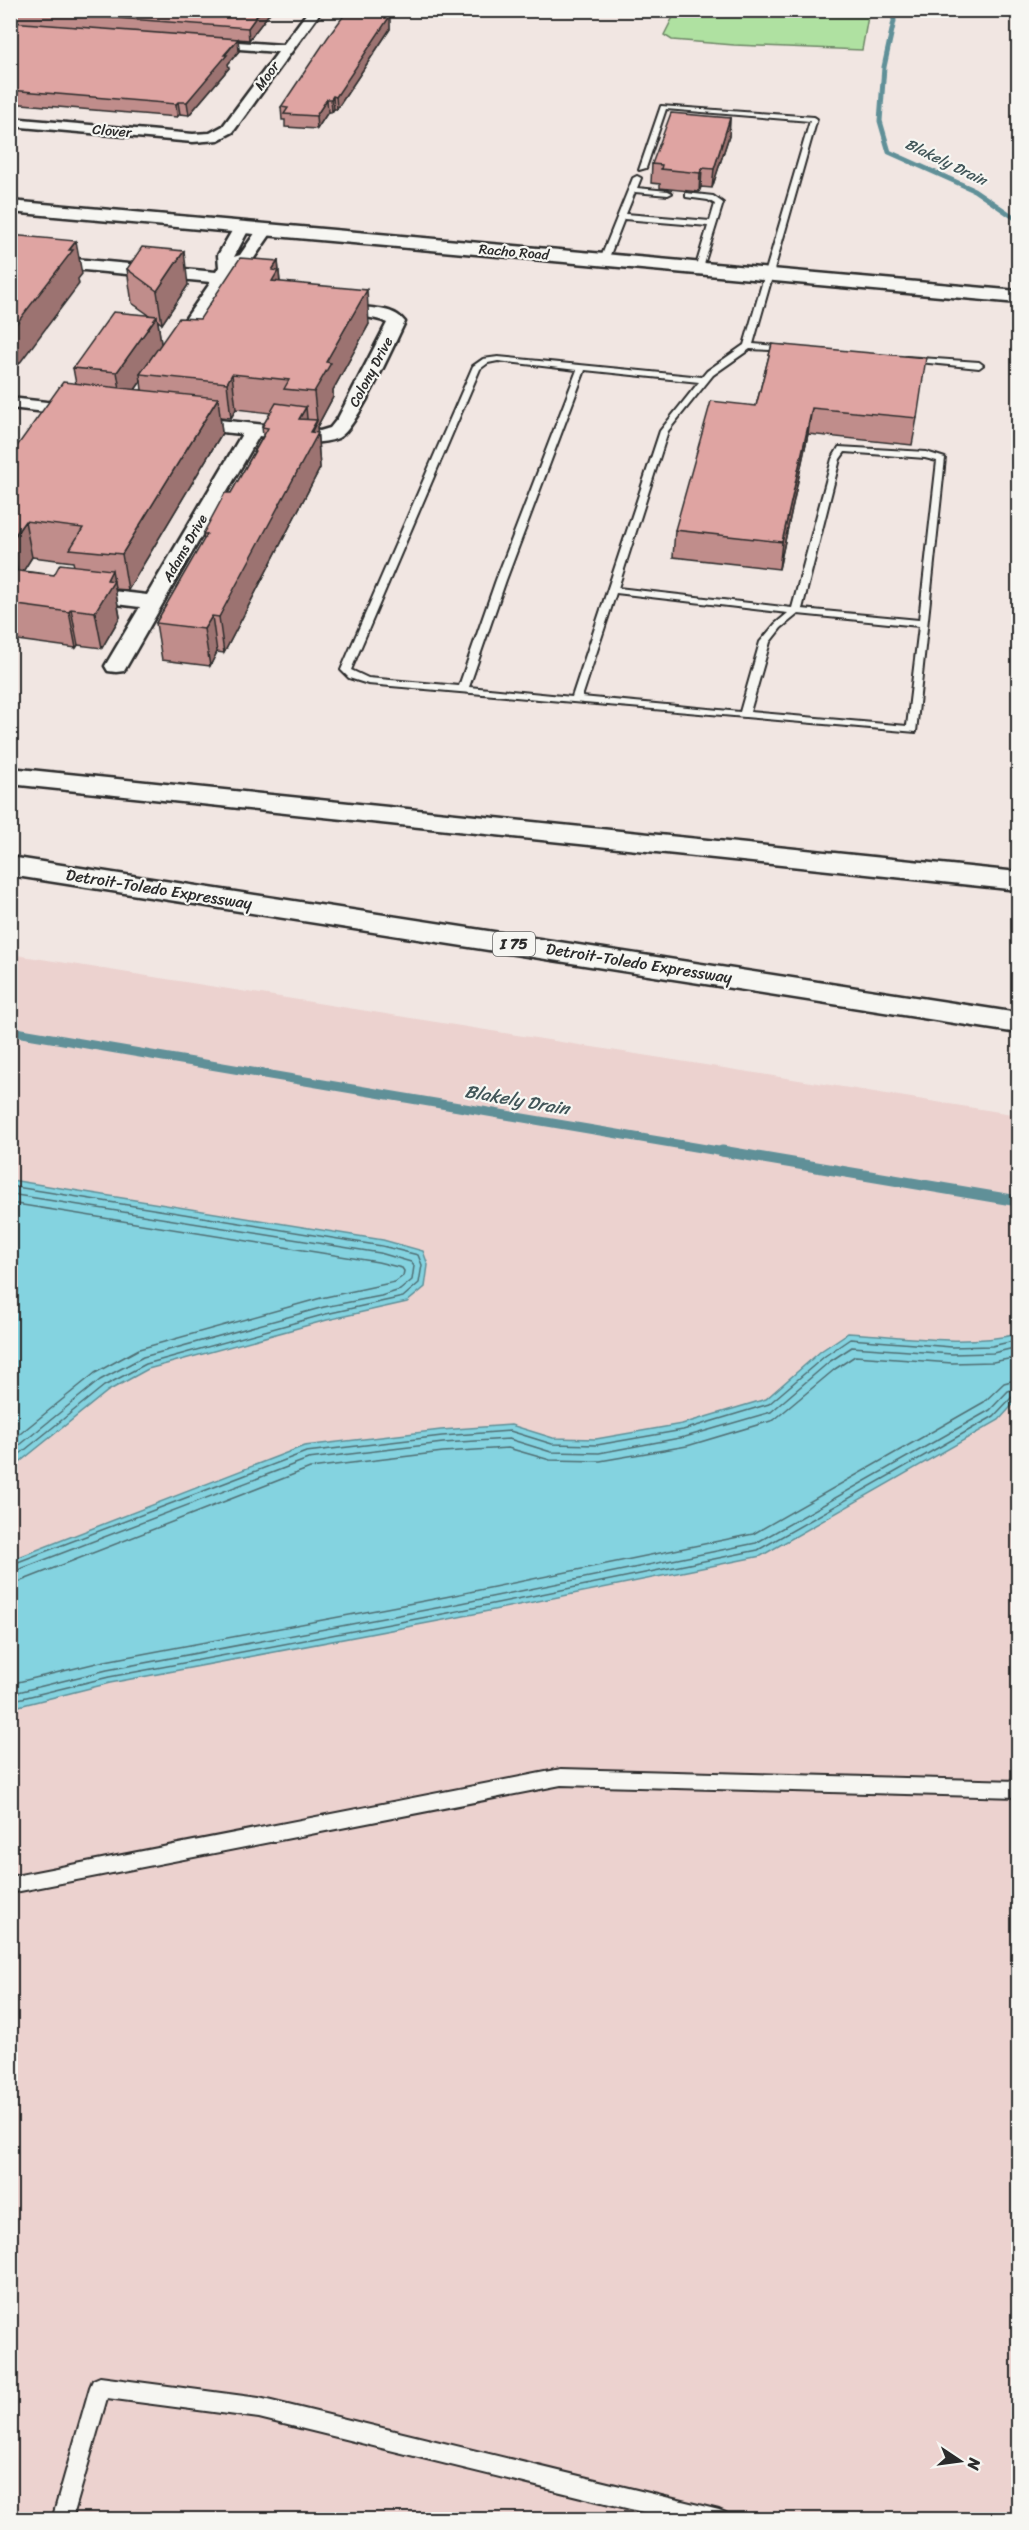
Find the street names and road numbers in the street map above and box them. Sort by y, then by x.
street label: Moor [248,55,287,96]
street label: Clover [91,117,134,145]
street label: Racho Road [478,236,552,268]
street label: Colony Drive [342,332,400,412]
street label: Adams Drive [155,509,215,588]
street label: Detroit-Toledo Expressway [64,860,255,918]
road number: I 75 [493,932,535,956]
street label: Detroit-Toledo Expressway [544,934,735,992]

